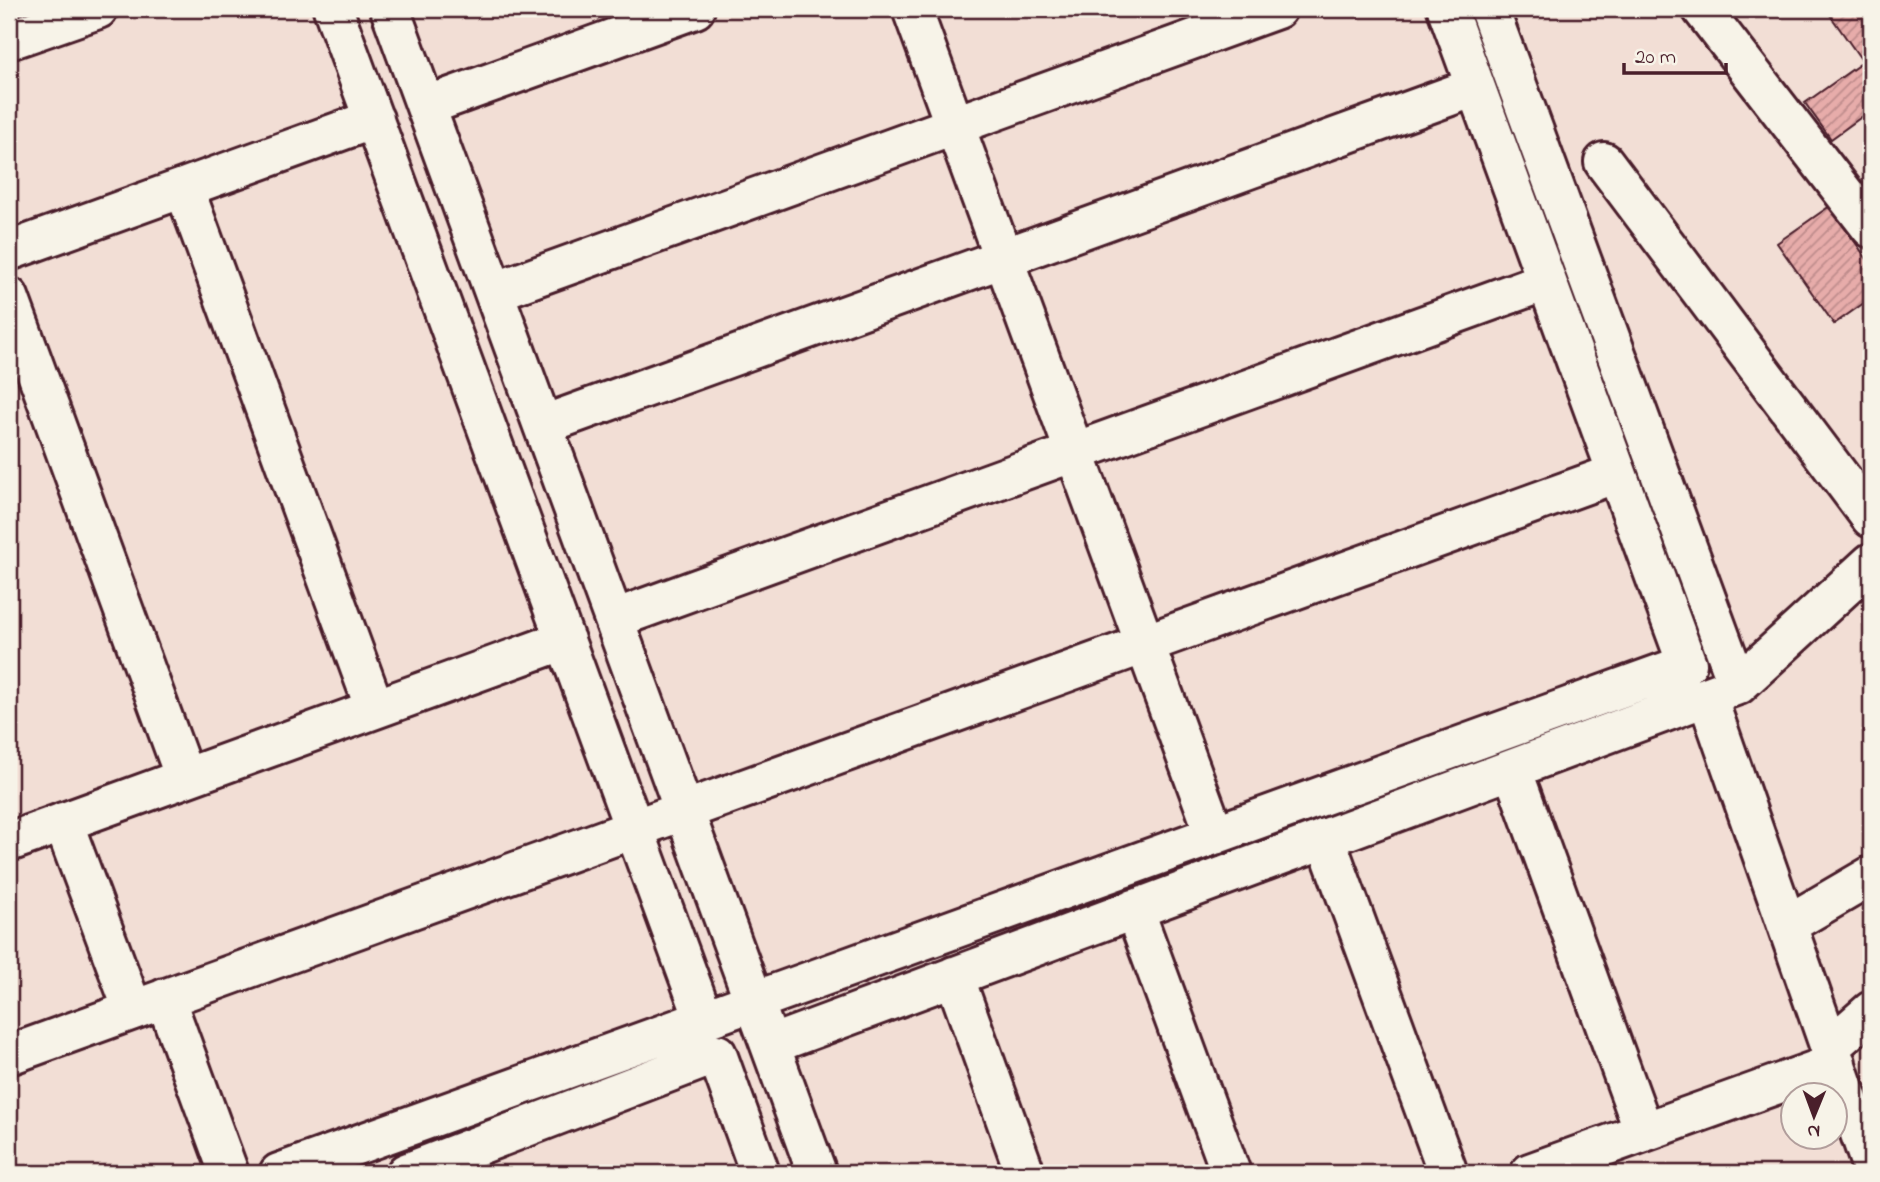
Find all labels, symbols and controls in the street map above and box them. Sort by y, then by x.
scale bar [1624,32,1726,76]
text: 20 m [1635,43,1676,73]
north arrow [1778,1080,1848,1150]
text: N [1807,1117,1820,1144]

